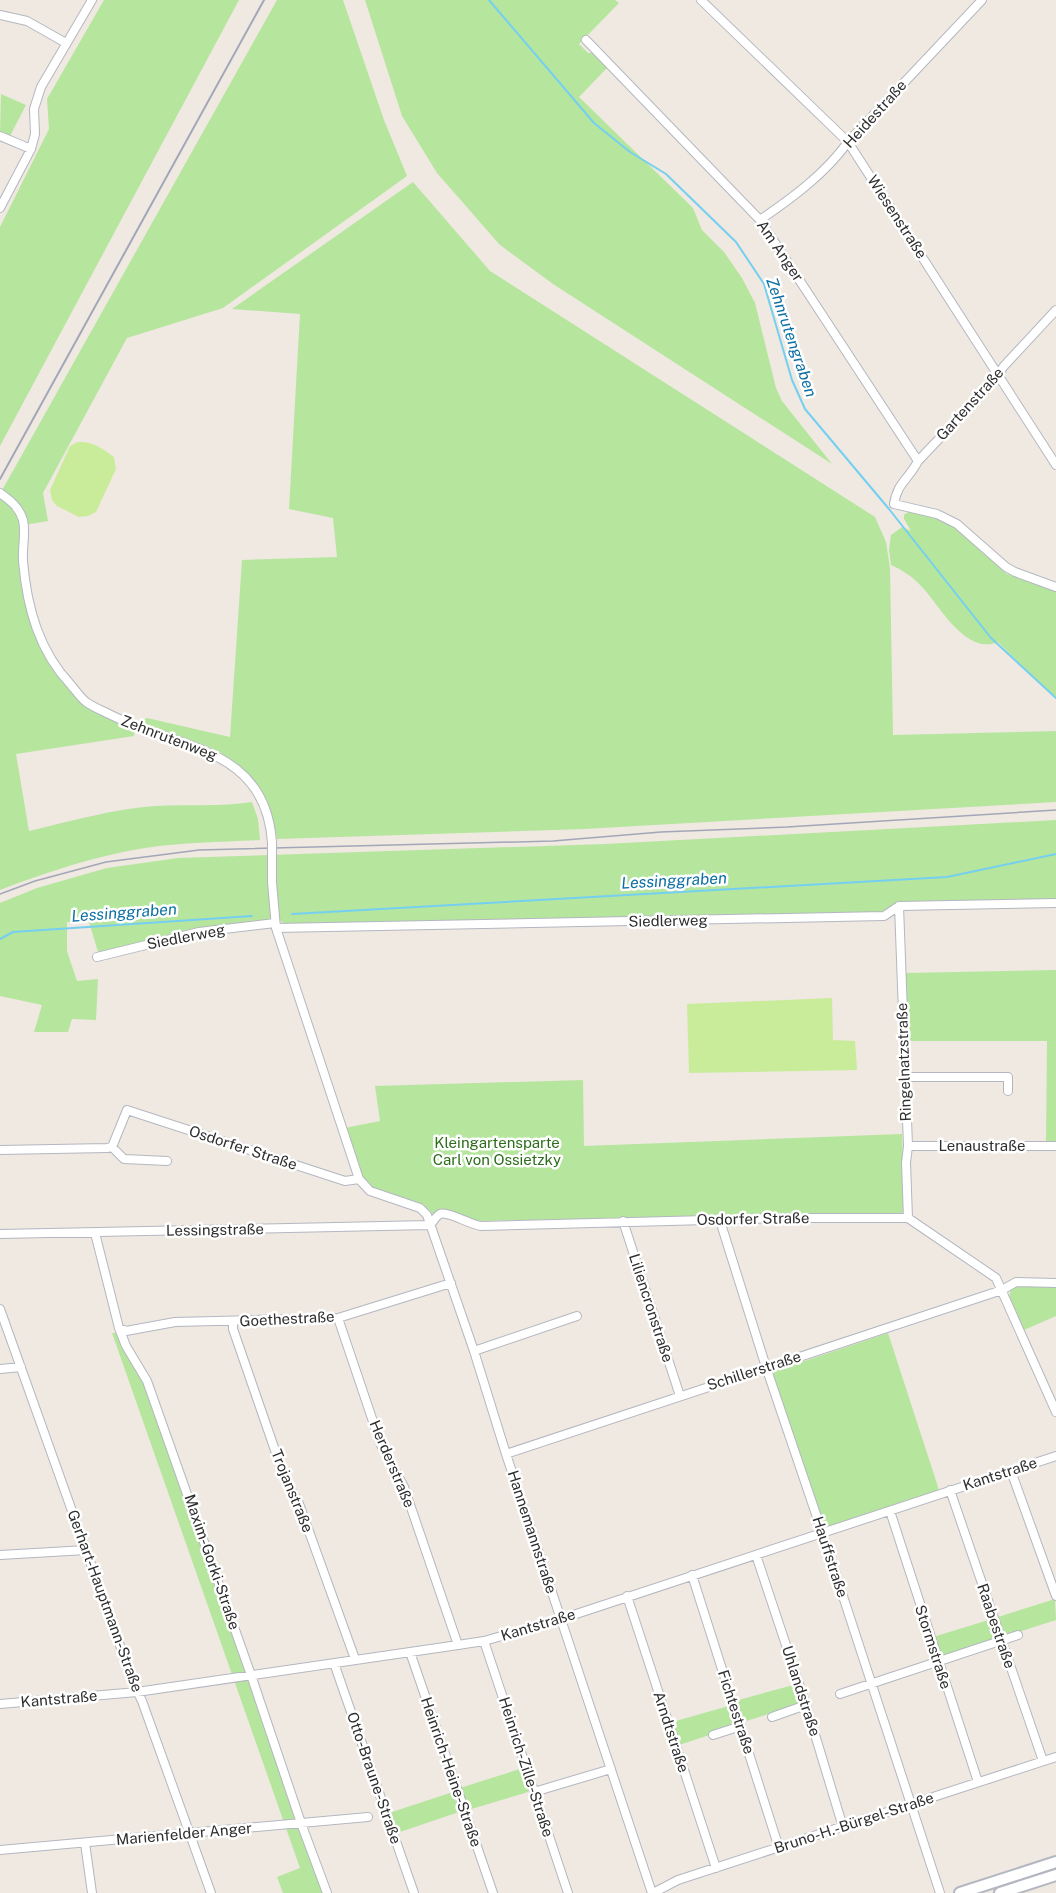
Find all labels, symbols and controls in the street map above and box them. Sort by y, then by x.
street label: Heidestraße [840,76,910,151]
street label: Wiesenstraße [864,172,931,261]
street label: Am Anger [754,217,807,285]
water label: Zehnrutengraben [762,275,821,400]
street label: Gartenstraße [932,364,1007,444]
street label: Zehnrutenweg [119,711,220,764]
water label: Lessinggraben [621,868,727,893]
water label: Lessinggraben [71,899,177,926]
street label: Siedlerweg [628,911,708,930]
street label: Siedlerweg [145,921,226,952]
street label: Ringelnatzstraße [893,1002,914,1122]
street label: Osdorfer Straße [187,1122,299,1173]
park label: Kleingartensparte Carl von Ossietzky [433,1134,561,1168]
street label: Lenaustraße [939,1137,1025,1154]
street label: Osdorfer Straße [697,1209,809,1228]
street label: Lessingstraße [166,1220,264,1239]
street label: Liliencronstraße [626,1251,677,1364]
street label: Goethestraße [239,1308,335,1329]
street label: Schillerstraße [705,1347,803,1394]
street label: Herderstraße [366,1418,419,1510]
street label: Trojanstraße [268,1447,317,1535]
street label: Kantstraße [961,1454,1039,1494]
street label: Hannemannstraße [505,1468,560,1596]
street label: Maxim-Gorki-Straße [181,1492,244,1632]
street label: Gerhart-Hauptmann-Straße [65,1507,146,1694]
street label: Hauffstraße [809,1514,852,1600]
street label: Raabestraße [974,1581,1019,1670]
street label: Stormstraße [912,1603,955,1691]
street label: Kantstraße [499,1605,577,1644]
street label: Uhlandstraße [779,1644,824,1738]
street label: Fichtestraße [715,1668,758,1756]
street label: Kantstraße [20,1687,98,1710]
street label: Arndtstraße [650,1689,693,1775]
street label: Heinrich-Heine-Straße [418,1695,485,1849]
street label: Heinrich-Zille-Straße [496,1695,557,1839]
street label: Otto-Braune-Straße [344,1710,405,1846]
street label: Bruno-H.-Bürgel-Straße [772,1789,936,1856]
street label: Marienfelder Anger [115,1819,253,1848]

